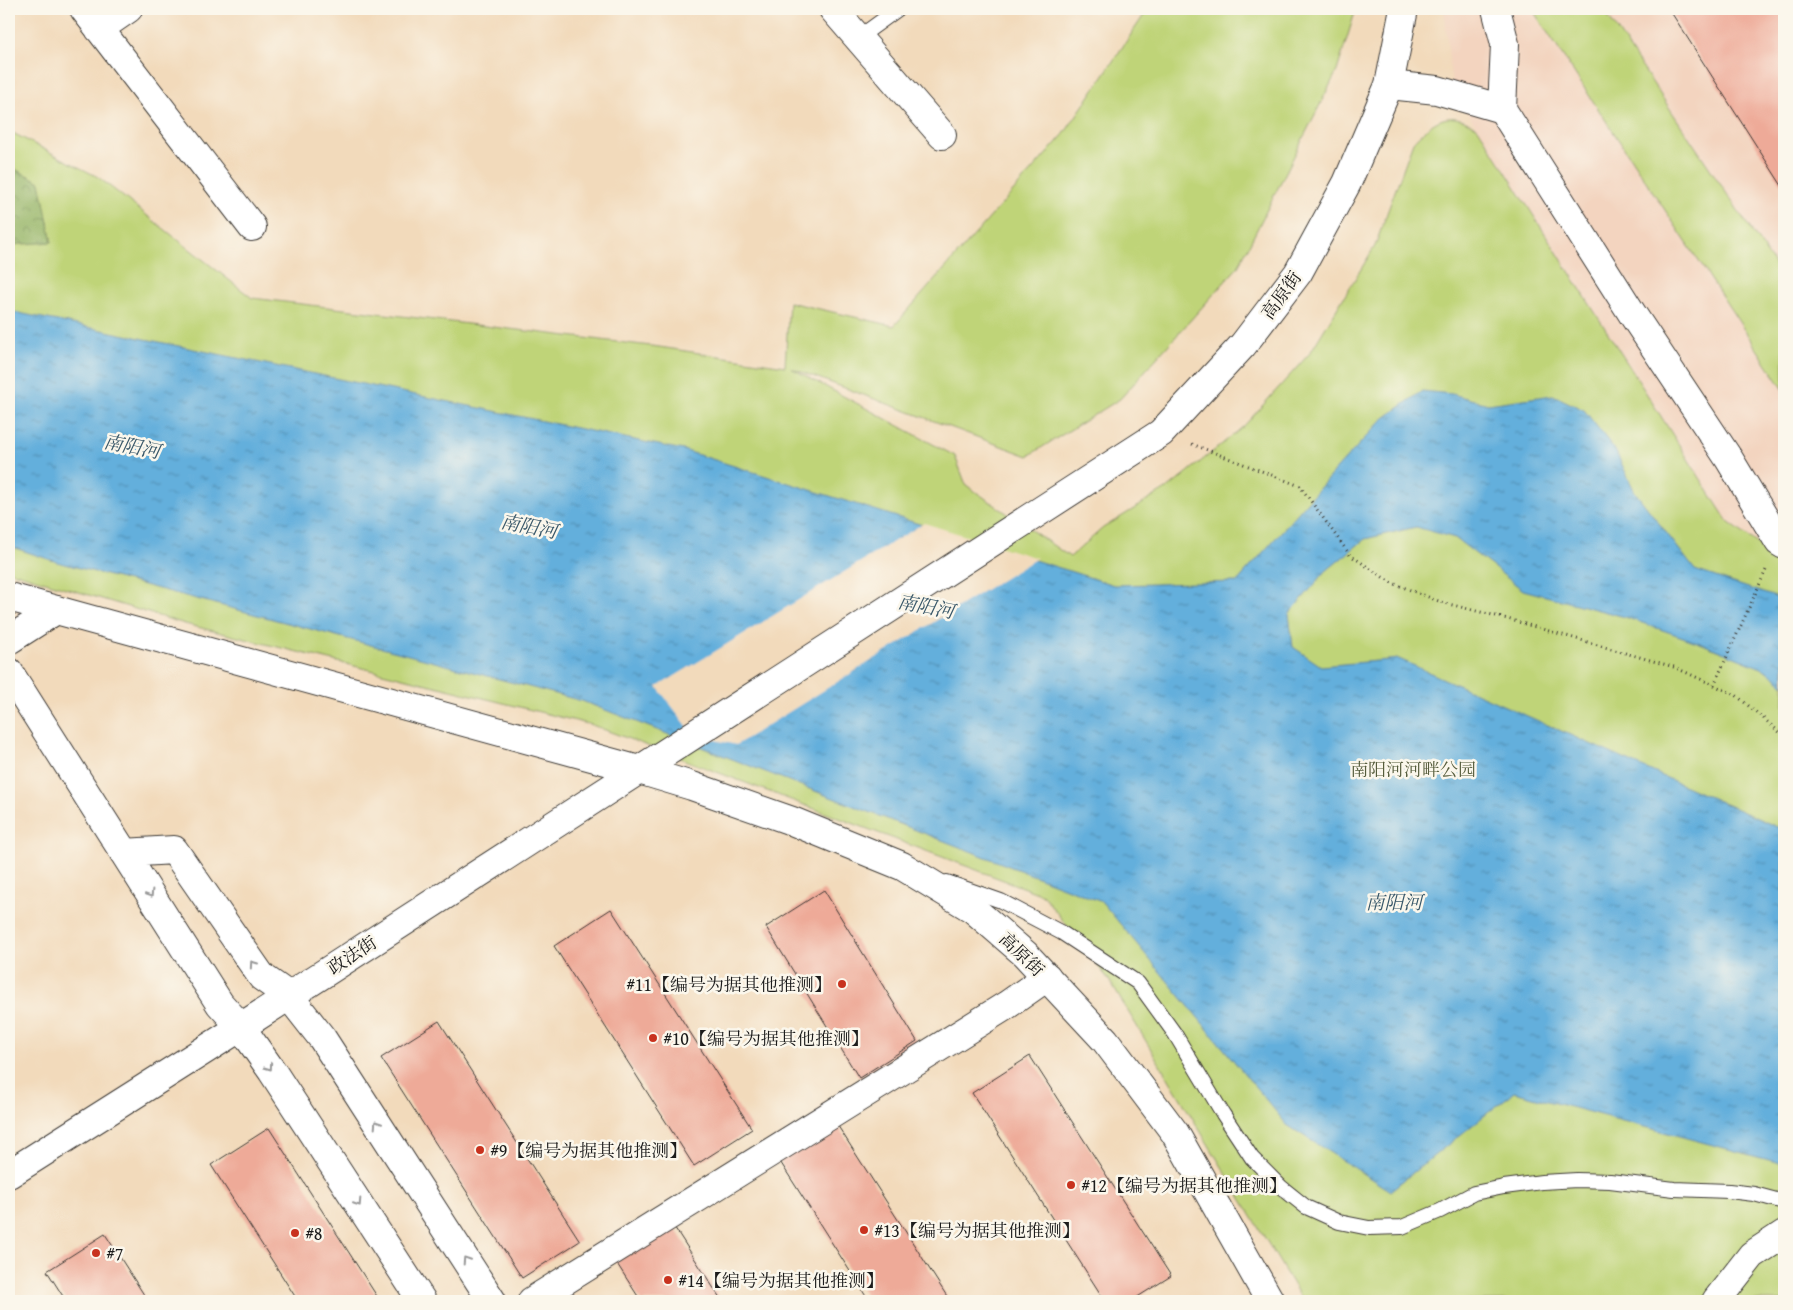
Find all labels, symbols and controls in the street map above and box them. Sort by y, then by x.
street label: 高原街 [1254,265,1308,325]
water label: 南阳河 [101,427,166,466]
water label: 南阳河 [498,507,563,546]
water label: 南阳河 [895,587,960,626]
park label: 南阳河河畔公园 [1350,756,1476,783]
one-way arrow [144,888,153,898]
water label: 南阳河 [1365,888,1425,916]
street label: 高原街 [993,926,1051,982]
street label: 政法街 [322,929,382,981]
one-way arrow [250,960,259,970]
place label: #11【编号为据其他推测】 [626,971,832,998]
marker: #11【编号为据其他推测】 [836,978,848,990]
place label: #10【编号为据其他推测】 [663,1025,869,1052]
marker: #10【编号为据其他推测】 [647,1032,659,1044]
one-way arrow [263,1061,272,1071]
one-way arrow [374,1120,384,1129]
place label: #9【编号为据其他推测】 [490,1137,687,1164]
marker: #9【编号为据其他推测】 [474,1144,486,1156]
place label: #12【编号为据其他推测】 [1081,1172,1287,1199]
marker: #12【编号为据其他推测】 [1065,1179,1077,1191]
one-way arrow [352,1197,361,1207]
place label: #13【编号为据其他推测】 [874,1217,1080,1244]
place label: #8 [305,1220,322,1247]
marker: #13【编号为据其他推测】 [858,1224,870,1236]
marker: #8 [289,1227,301,1239]
place label: #7 [106,1240,123,1267]
marker: #7 [90,1247,102,1259]
one-way arrow [463,1257,472,1266]
place label: #14【编号为据其他推测】 [678,1267,884,1294]
marker: #14【编号为据其他推测】 [662,1274,674,1286]

